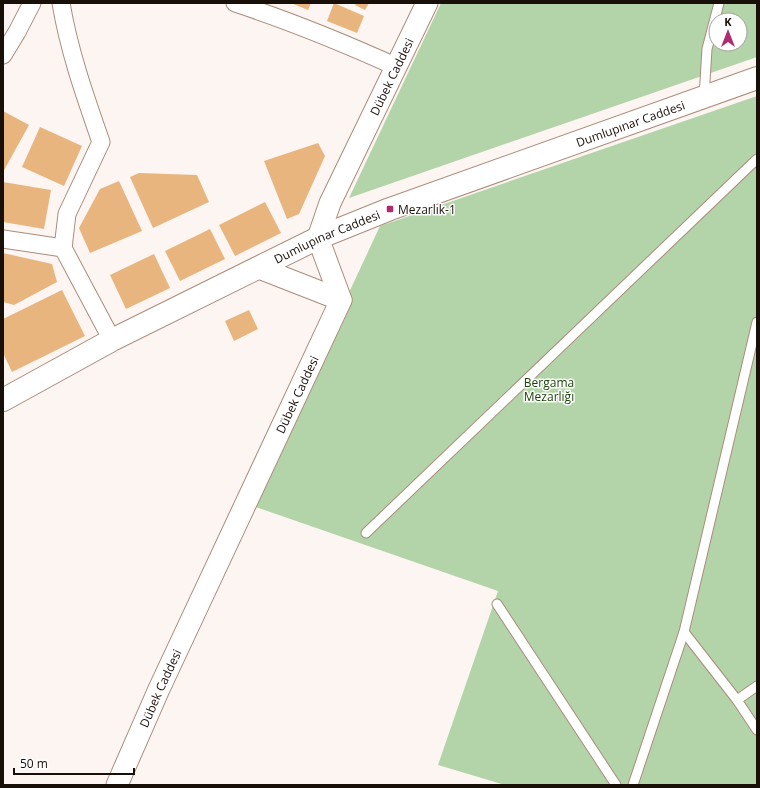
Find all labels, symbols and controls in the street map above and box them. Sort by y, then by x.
north arrow [708,12,748,52]
text: K [724,14,732,29]
street label: Dübek Caddesi [365,35,417,118]
street label: Dumlupınar Caddesi [573,96,687,150]
place label: Mezarlık-1 [398,201,456,218]
marker: Mezarlık-1 [385,204,395,214]
street label: Dumlupınar Caddesi [271,205,382,267]
street label: Dübek Caddesi [271,353,322,436]
park label: Bergama Mezarlığı [524,374,574,405]
street label: Dübek Caddesi [135,646,185,730]
scale bar [14,750,134,776]
text: 50 m [20,755,48,772]

